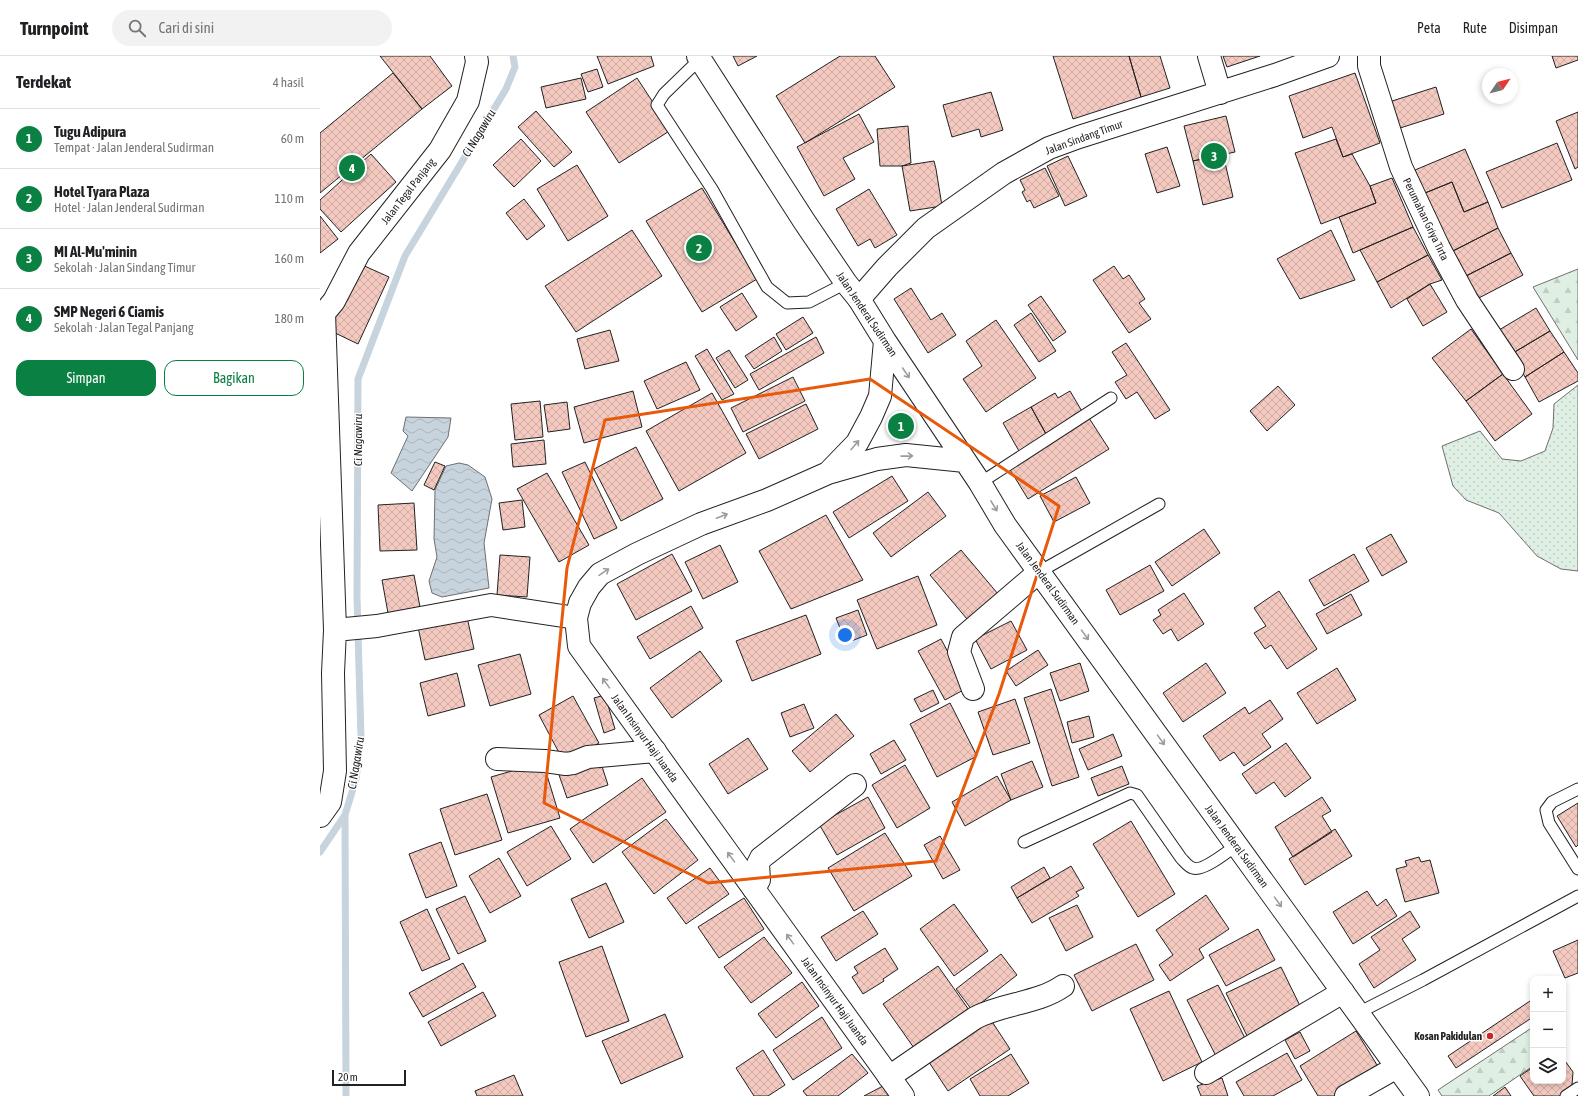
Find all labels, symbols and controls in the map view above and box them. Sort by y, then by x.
search box [112,10,392,46]
text: Turnpoint [20,17,88,39]
icon: search [126,17,148,39]
text: Cari di sini [158,19,214,36]
text: Peta [1417,20,1441,36]
text: Rute [1463,20,1487,36]
text: Disimpan [1509,20,1558,36]
north arrow [1482,68,1518,104]
text: Terdekat [16,72,71,92]
text: 4 hasil [273,75,304,90]
water label: Ci Nagawiru [459,107,499,159]
street label: Jalan Sindang Timur [1044,117,1125,157]
text: Tugu Adipura [54,123,126,140]
text: 1 [26,131,32,146]
text: 60 m [281,131,304,146]
text: Tempat · Jalan Jenderal Sudirman [54,140,214,155]
pin: 3 [1201,141,1227,171]
pin: 4 [339,153,365,183]
street label: Jalan Tegal Panjang [379,156,438,226]
street label: Perumahan Griya Tirta [1401,176,1451,262]
text: Hotel Tyara Plaza [54,183,150,200]
text: 2 [26,191,32,206]
text: 110 m [275,191,304,206]
text: Hotel · Jalan Jenderal Sudirman [54,200,204,215]
pin: 2 [686,233,712,263]
text: MI Al-Mu'minin [54,243,137,260]
text: 3 [26,251,32,266]
text: 160 m [275,251,304,266]
text: Sekolah · Jalan Sindang Timur [54,260,195,275]
street label: Jalan Jenderal Sudirman [834,269,900,359]
text: SMP Negeri 6 Ciamis [54,303,164,320]
text: 4 [26,311,32,326]
text: 180 m [275,311,304,326]
text: Sekolah · Jalan Tegal Panjang [54,320,194,335]
button: Simpan [16,360,156,396]
button: Bagikan [164,360,304,396]
one-way arrow [902,368,911,379]
pin: 1 [888,411,914,441]
water label: Ci Nagawiru [351,413,365,466]
one-way arrow [850,440,859,450]
one-way arrow [900,452,913,460]
one-way arrow [990,500,998,512]
one-way arrow [715,512,727,520]
street label: Jalan Jenderal Sudirman [1014,539,1082,627]
one-way arrow [599,568,610,576]
your location [835,625,855,645]
one-way arrow [1081,629,1089,640]
one-way arrow [602,678,610,689]
street label: Jalan Insinyur Haji Juanda [609,692,681,784]
one-way arrow [1157,734,1165,745]
water label: Ci Nagawiru [345,736,367,790]
street label: Jalan Jenderal Sudirman [1203,802,1271,890]
one-way arrow [727,852,735,863]
one-way arrow [1274,897,1282,908]
one-way arrow [786,934,795,945]
street label: Jalan Insinyur Haji Juanda [799,955,871,1047]
map controls [1530,976,1566,1084]
button: + [1530,976,1566,1012]
button: − [1530,1012,1566,1048]
place label: Kosan Pakidulan [1414,1030,1482,1042]
marker: Kosan Pakidulan [1485,1031,1495,1041]
button: layers [1530,1048,1566,1084]
scale bar [332,1068,406,1087]
text: 20 m [338,1071,358,1083]

